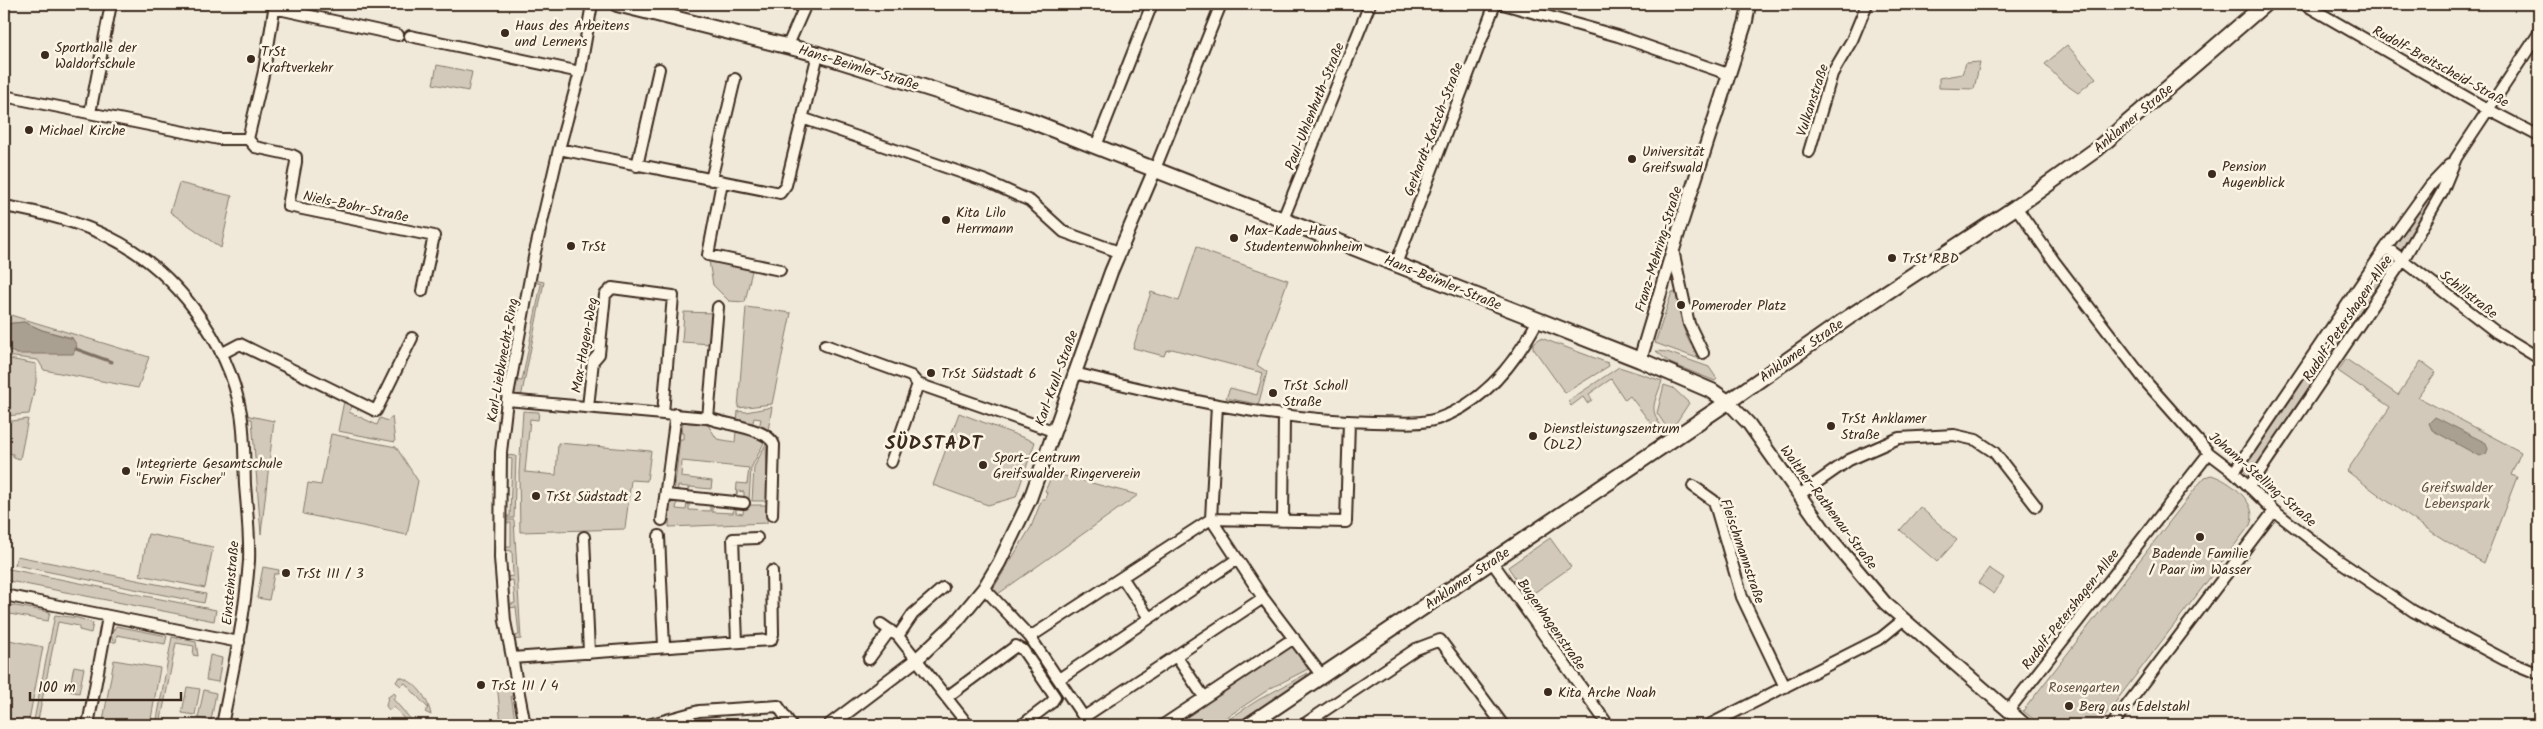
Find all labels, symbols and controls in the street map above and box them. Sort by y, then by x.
place label: Haus des Arbeitens und Lernens [515,15,629,53]
street label: Rudolf-Breitscheid-Straße [2368,20,2513,114]
marker: Haus des Arbeitens und Lernens [499,27,511,39]
place label: Sporthalle der Waldorfschule [55,37,138,75]
street label: Hans-Beimler-Straße [796,39,922,97]
street label: Paul-Uhlenhuth-Straße [1279,39,1351,174]
place label: TrSt Kraftverkehr [261,41,334,79]
marker: Sporthalle der Waldorfschule [39,49,51,61]
marker: TrSt Kraftverkehr [245,53,257,65]
street label: Gerhardt-Katsch-Straße [1398,59,1470,200]
street label: Vulkanstraße [1791,60,1835,140]
street label: Anklamer Straße [2089,78,2179,159]
place label: Michael Kirche [39,120,126,142]
marker: Michael Kirche [23,124,35,136]
place label: Universität Greifswald [1642,141,1705,179]
marker: Universität Greifswald [1626,153,1638,165]
place label: Pension Augenblick [2222,156,2285,194]
marker: Pension Augenblick [2206,168,2218,180]
street label: Franz-Mehring-Straße [1629,183,1689,315]
street label: Niels-Bohr-Straße [301,185,411,229]
place label: Kita Lilo Herrmann [956,202,1014,240]
marker: Kita Lilo Herrmann [940,214,952,226]
place label: Max-Kade-Haus Studentenwohnheim [1244,220,1363,258]
marker: Max-Kade-Haus Studentenwohnheim [1228,232,1240,244]
place label: TrSt [581,236,607,258]
marker: TrSt [565,240,577,252]
place label: TrSt RBD [1902,248,1959,270]
street label: Hans-Beimler-Straße [1381,249,1505,317]
street label: Rudolf-Petershagen-Allee [2297,250,2399,386]
marker: TrSt RBD [1886,252,1898,264]
street label: Schillstraße [2435,265,2503,325]
place label: Pomeroder Platz [1691,295,1786,317]
street label: Karl-Liebknecht-Ring [481,296,525,424]
street label: Max-Hagen-Weg [566,296,604,395]
marker: Pomeroder Platz [1675,299,1687,311]
street label: Anklamer Straße [1755,313,1849,388]
street label: Karl-Krull-Straße [1029,327,1085,429]
place label: TrSt Südstadt 6 [941,363,1036,385]
marker: TrSt Südstadt 6 [925,367,937,379]
place label: TrSt Scholl Straße [1283,375,1349,413]
marker: TrSt Scholl Straße [1267,387,1279,399]
place label: TrSt Anklamer Straße [1841,408,1928,446]
place label: Dienstleistungszentrum (DLZ) [1543,418,1680,456]
marker: TrSt Anklamer Straße [1825,420,1837,432]
street label: Johann-Stelling-Straße [2204,427,2322,533]
district label: SÜDSTADT [885,429,984,459]
marker: Dienstleistungszentrum (DLZ) [1527,430,1539,442]
street label: Walther-Rathenau-Straße [1774,441,1883,575]
place label: Sport-Centrum Greifswalder Ringerverein [993,447,1141,485]
place label: Integrierte Gesamtschule "Erwin Fischer" [136,453,283,491]
marker: Sport-Centrum Greifswalder Ringerverein [977,459,989,471]
marker: Integrierte Gesamtschule "Erwin Fischer" [120,465,132,477]
park label: Greifswalder Lebenspark [2421,477,2494,515]
place label: TrSt Südstadt 2 [546,486,642,508]
marker: TrSt Südstadt 2 [530,490,542,502]
street label: Fleischmannstraße [1714,496,1771,607]
marker: Badende Familie / Paar im Wasser [2194,531,2206,543]
street label: Einsteinstraße [216,539,246,626]
street label: Anklamer Straße [1420,542,1515,616]
place label: Badende Familie / Paar im Wasser [2149,543,2252,581]
street label: Rudolf-Petershagen-Allee [2016,544,2126,675]
place label: TrSt III / 3 [296,563,364,585]
marker: TrSt III / 3 [280,567,292,579]
street label: Bugenhagenstraße [1511,574,1591,676]
scale bar [30,669,181,701]
place label: TrSt III / 4 [491,675,559,697]
text: 100 m [38,676,76,700]
park label: Rosengarten [2048,677,2120,699]
marker: TrSt III / 4 [475,679,487,691]
place label: Kita Arche Noah [1558,682,1656,704]
marker: Kita Arche Noah [1542,686,1554,698]
place label: Berg aus Edelstahl [2079,696,2190,718]
marker: Berg aus Edelstahl [2063,700,2075,712]

